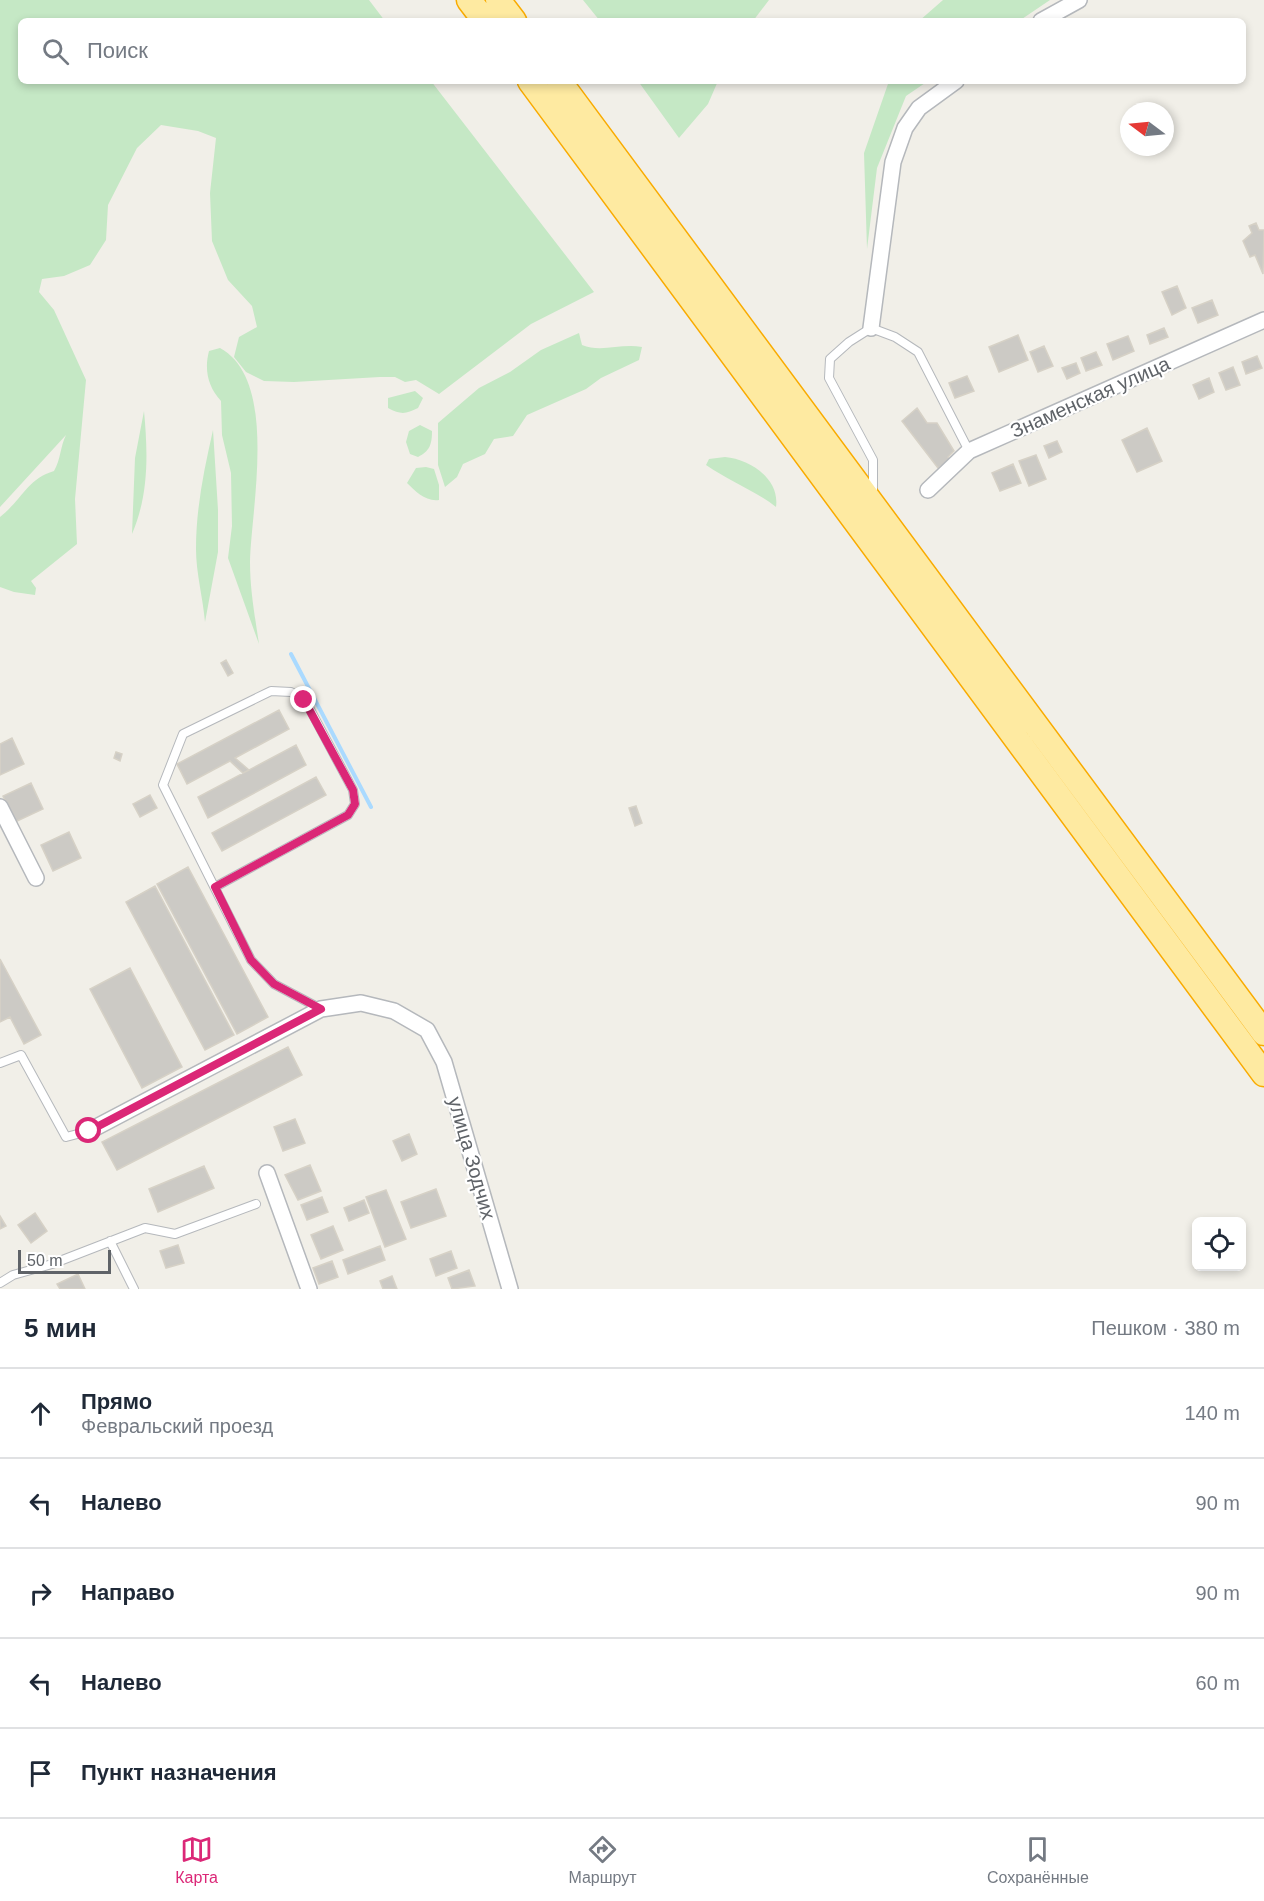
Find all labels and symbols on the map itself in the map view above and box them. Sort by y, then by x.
north arrow [1120,102,1174,156]
street label: Знаменская улица [1007,352,1174,442]
route end [290,686,316,712]
street label: улица Зодчих [444,1094,500,1222]
route start [75,1117,101,1143]
scale bar [18,1247,111,1274]

